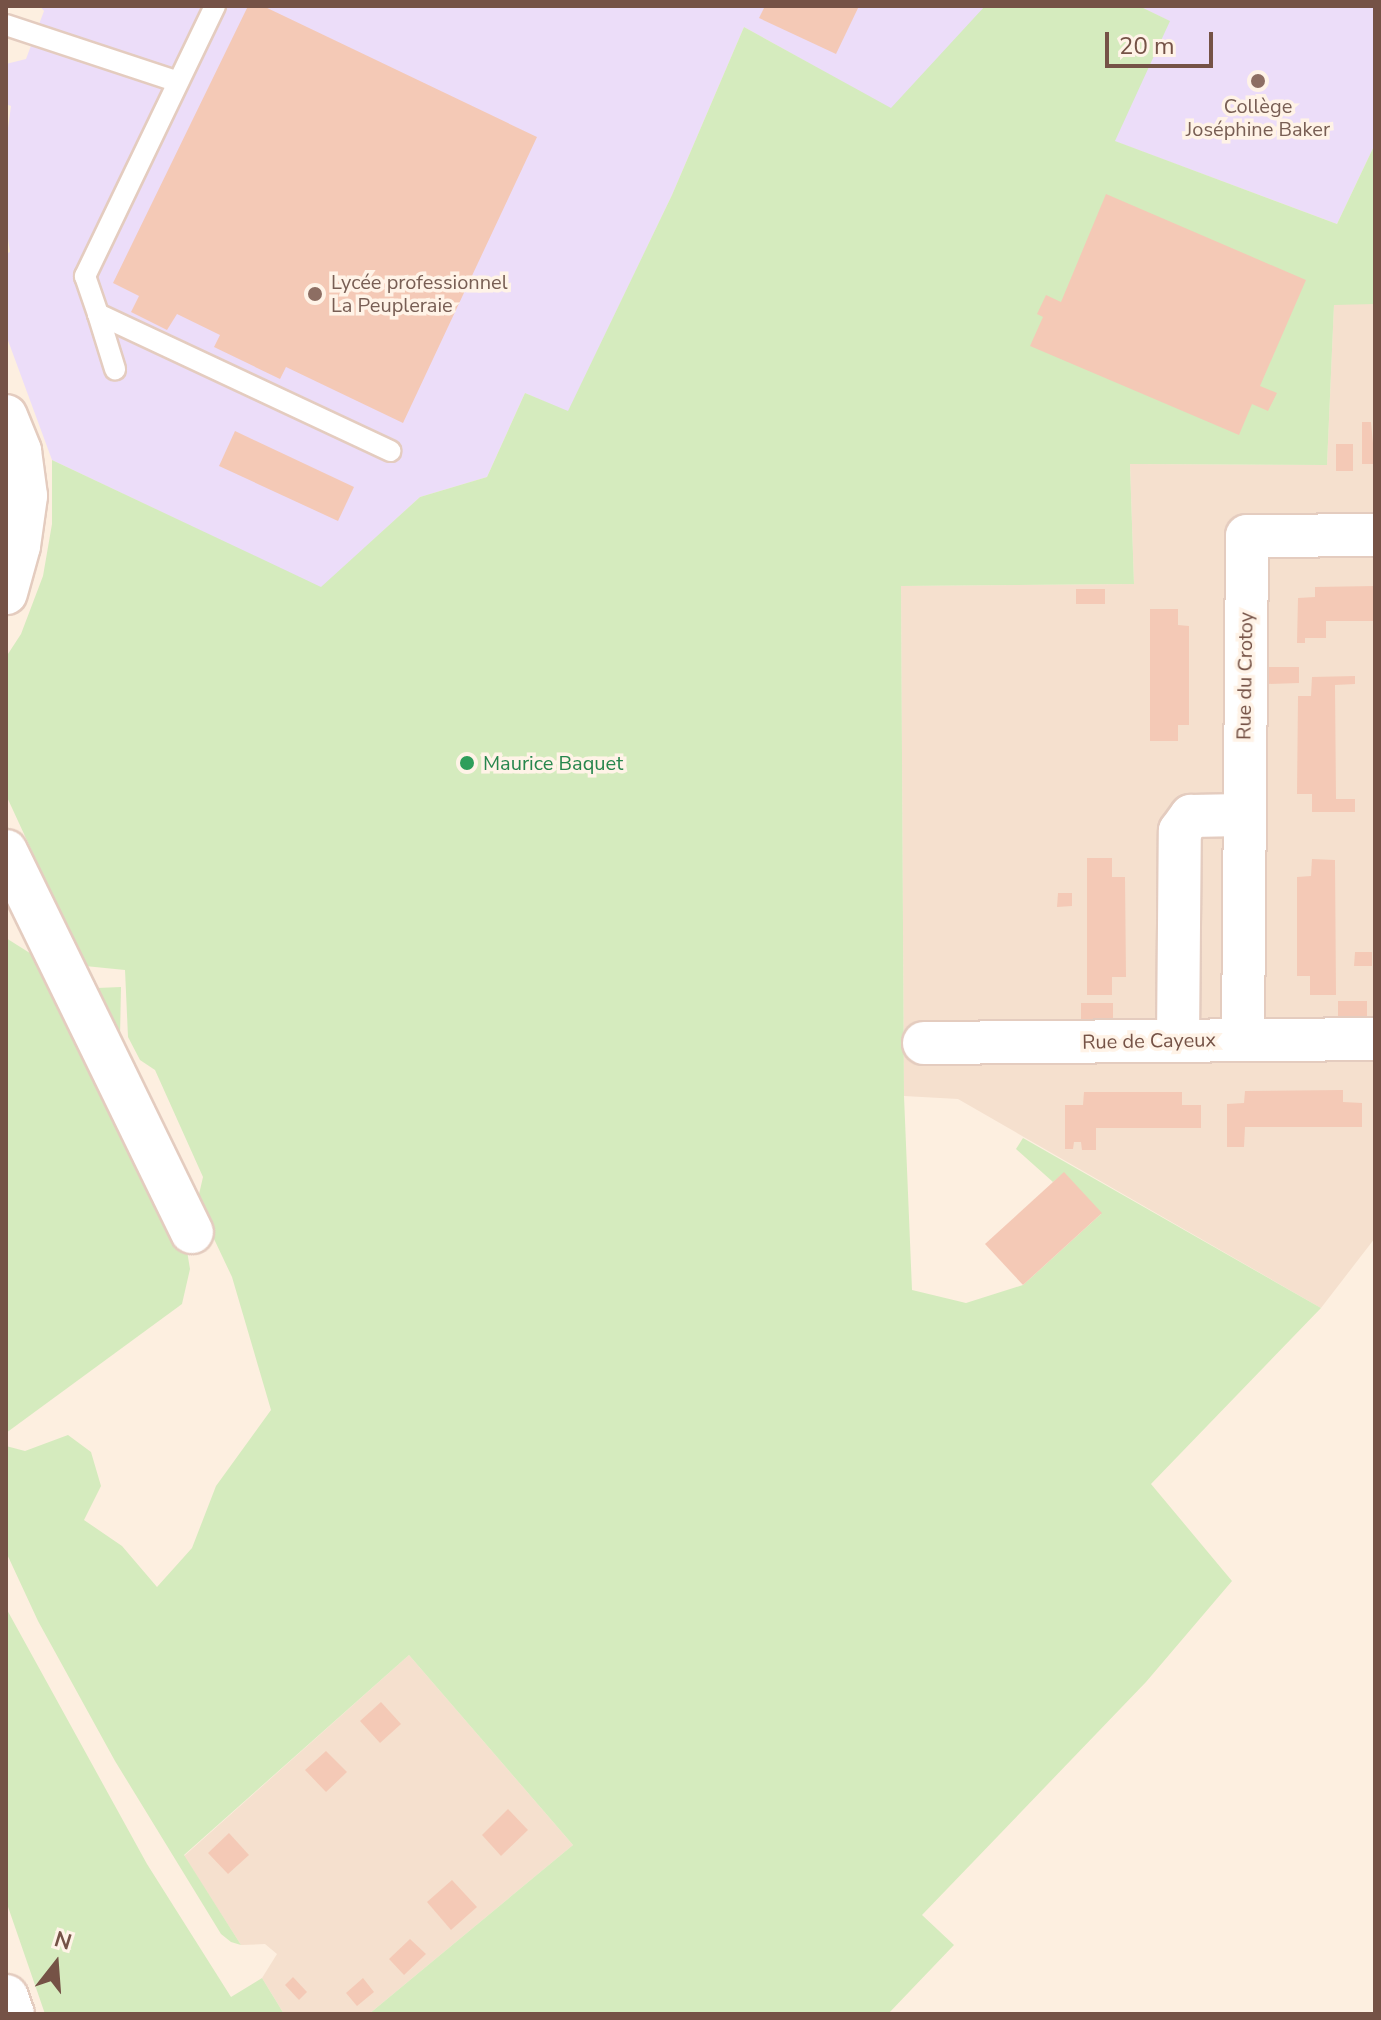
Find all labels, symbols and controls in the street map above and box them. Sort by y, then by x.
scale bar [1109,16,1217,66]
text: 20 m [1119,30,1175,62]
marker: Collège Joséphine Baker [1249,72,1267,90]
place label: Collège Joséphine Baker [1186,94,1330,141]
place label: Lycée professionnel La Peupleraie [331,270,508,317]
marker: Lycée professionnel La Peupleraie [306,285,324,303]
street label: Rue du Crotoy [1232,612,1258,740]
place label: Maurice Baquet [483,751,623,775]
marker: Maurice Baquet [458,754,476,772]
street label: Rue de Cayeux [1082,1028,1216,1054]
north arrow [16,1924,96,2004]
text: N [51,1924,75,1958]

